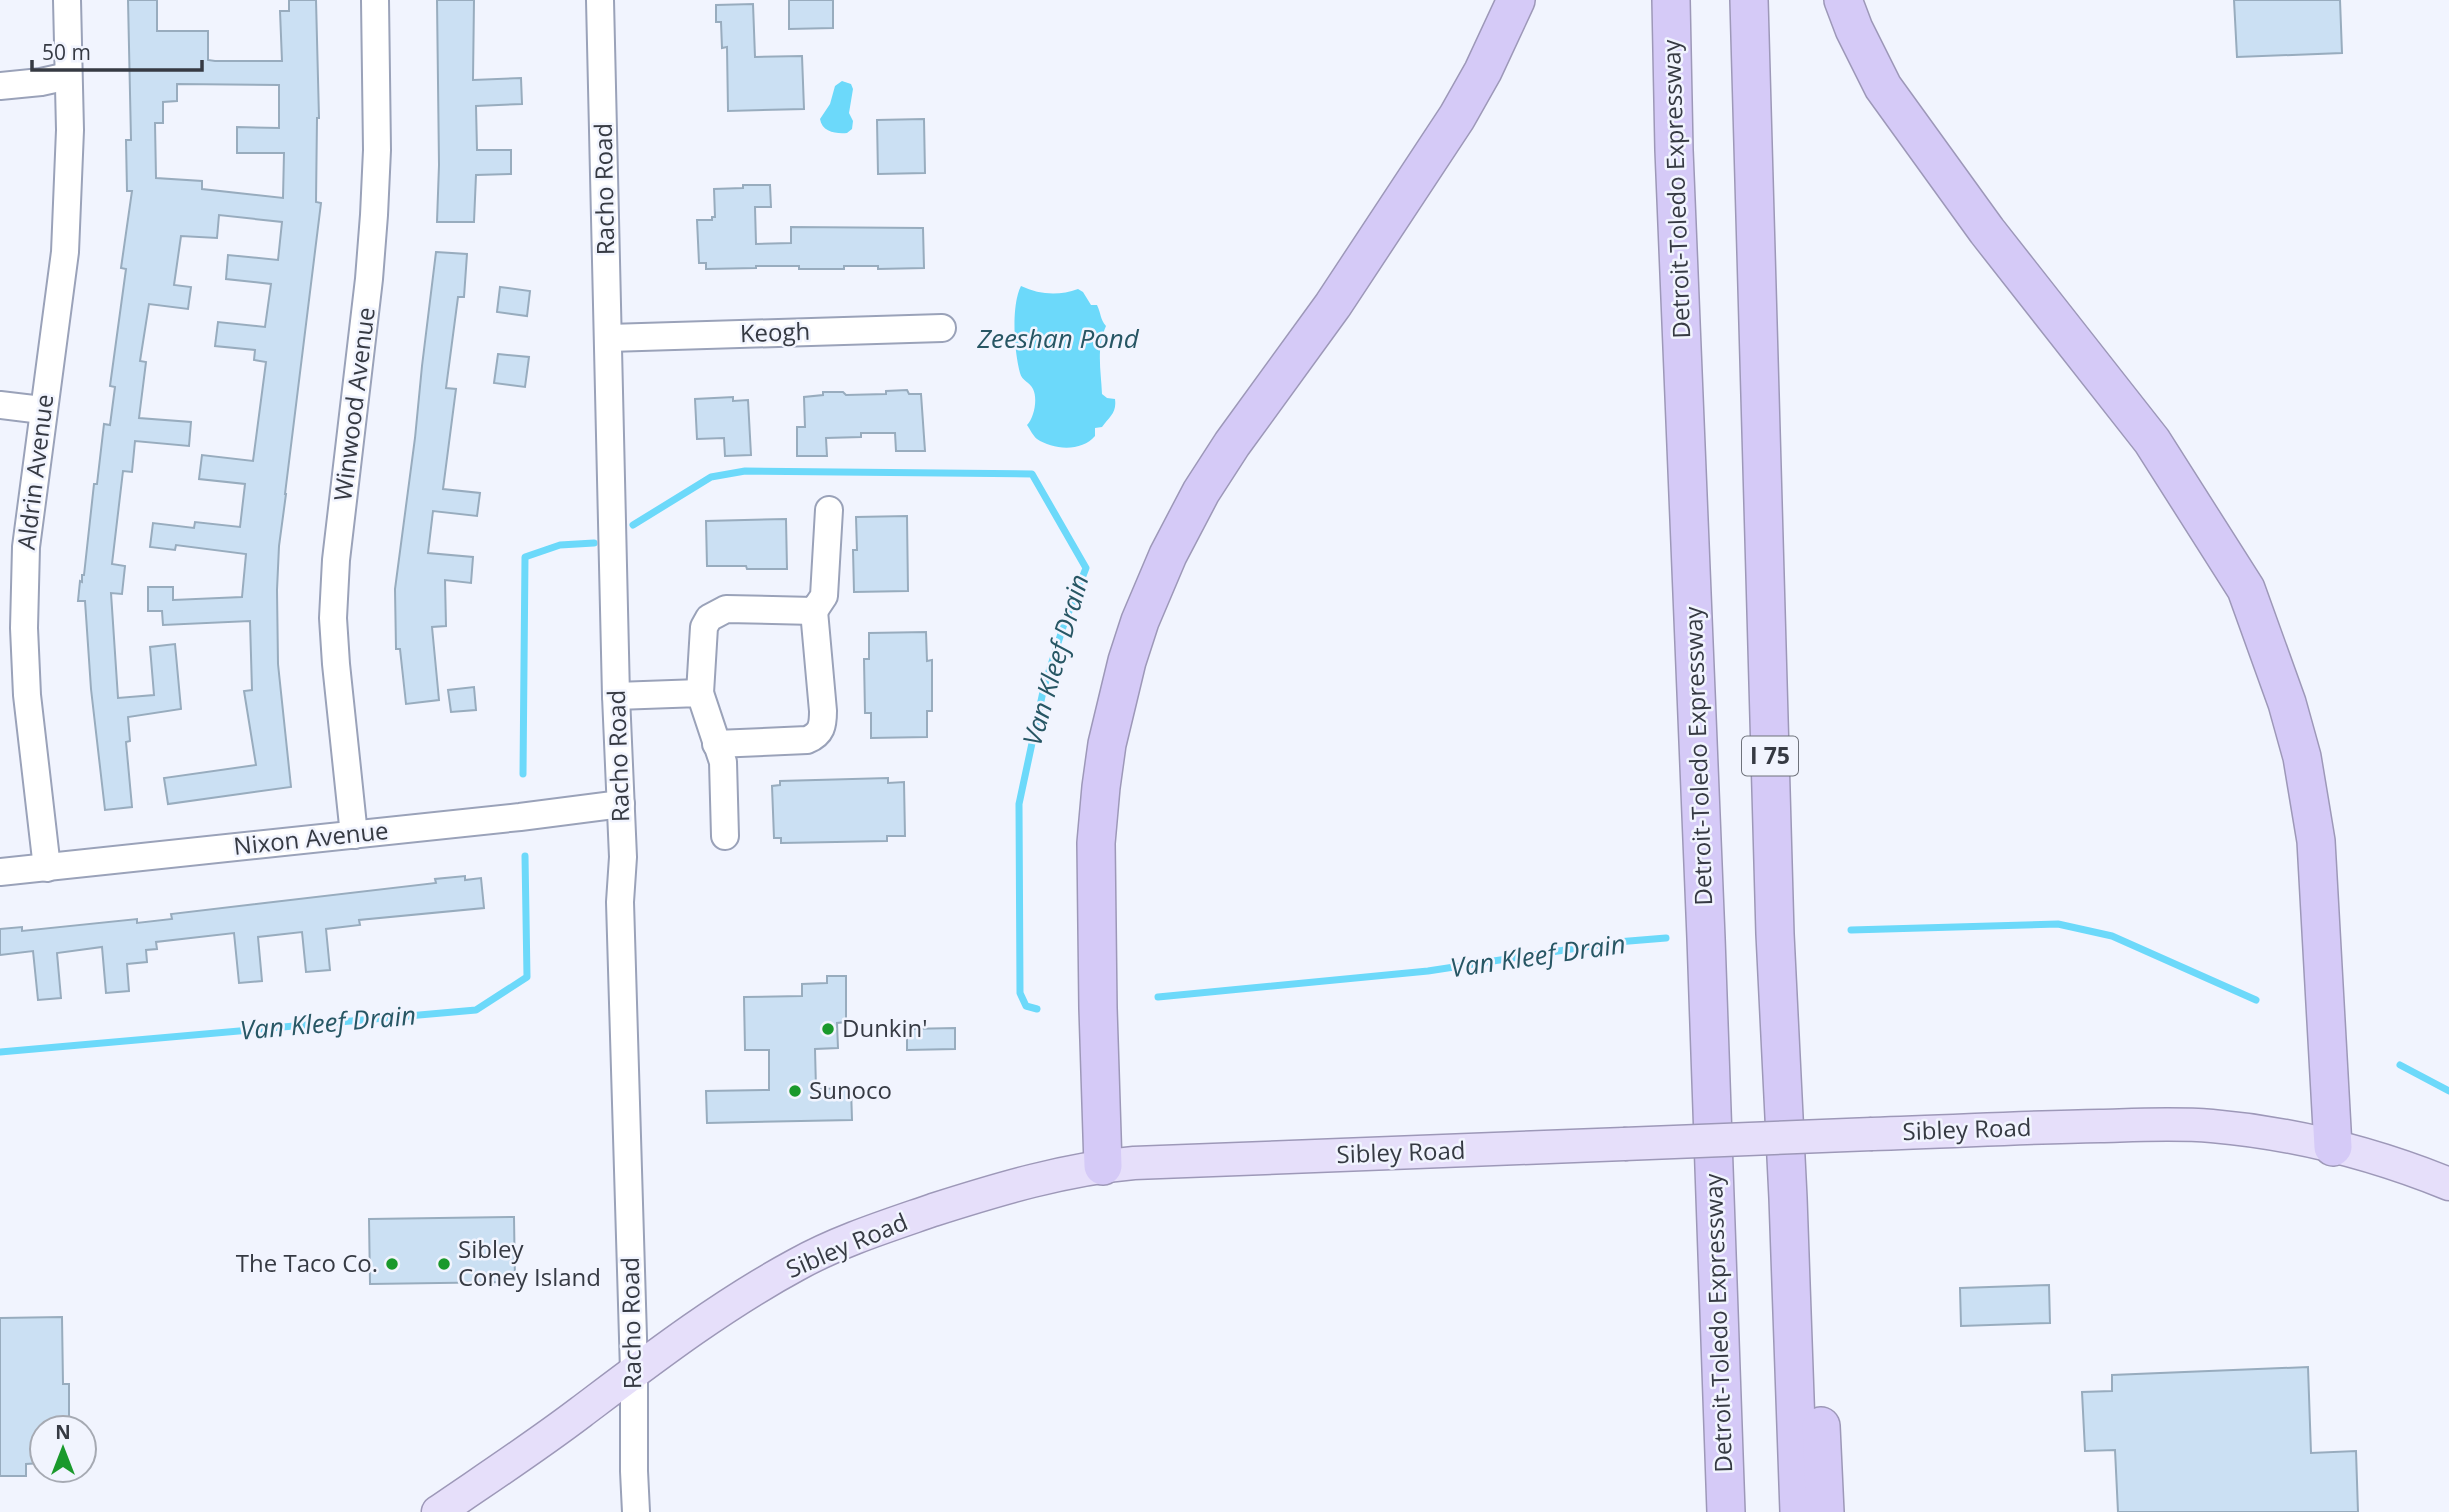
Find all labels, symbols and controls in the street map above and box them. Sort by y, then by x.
scale bar [32,28,201,72]
text: 50 m [42,38,91,66]
street label: Detroit-Toledo Expressway [1654,38,1697,339]
street label: Racho Road [586,123,621,255]
street label: Winwood Avenue [325,305,382,503]
street label: Keogh [739,314,811,349]
water label: Zeeshan Pond [976,320,1140,356]
street label: Aldrin Avenue [9,392,60,551]
water label: Van Kleef Drain [1013,570,1097,750]
street label: Detroit-Toledo Expressway [1676,605,1719,906]
street label: Racho Road [599,689,636,823]
road number: I 75 [1742,736,1798,776]
street label: Nixon Avenue [232,813,390,862]
water label: Van Kleef Drain [1448,925,1628,985]
water label: Van Kleef Drain [238,996,417,1048]
place label: Dunkin' [842,1011,928,1044]
marker: Dunkin' [820,1021,836,1037]
place label: Sunoco [809,1073,892,1106]
marker: Sunoco [787,1083,803,1099]
street label: Sibley Road [1902,1110,2032,1147]
street label: Sibley Road [1336,1133,1466,1170]
street label: Detroit-Toledo Expressway [1696,1172,1739,1473]
street label: Sibley Road [781,1204,912,1285]
place label: Sibley Coney Island [458,1232,601,1293]
place label: The Taco Co. [236,1246,378,1279]
marker: The Taco Co. [384,1256,400,1272]
marker: Sibley Coney Island [436,1256,452,1272]
street label: Racho Road [613,1257,648,1389]
north arrow [28,1414,98,1484]
text: N [55,1419,71,1445]

